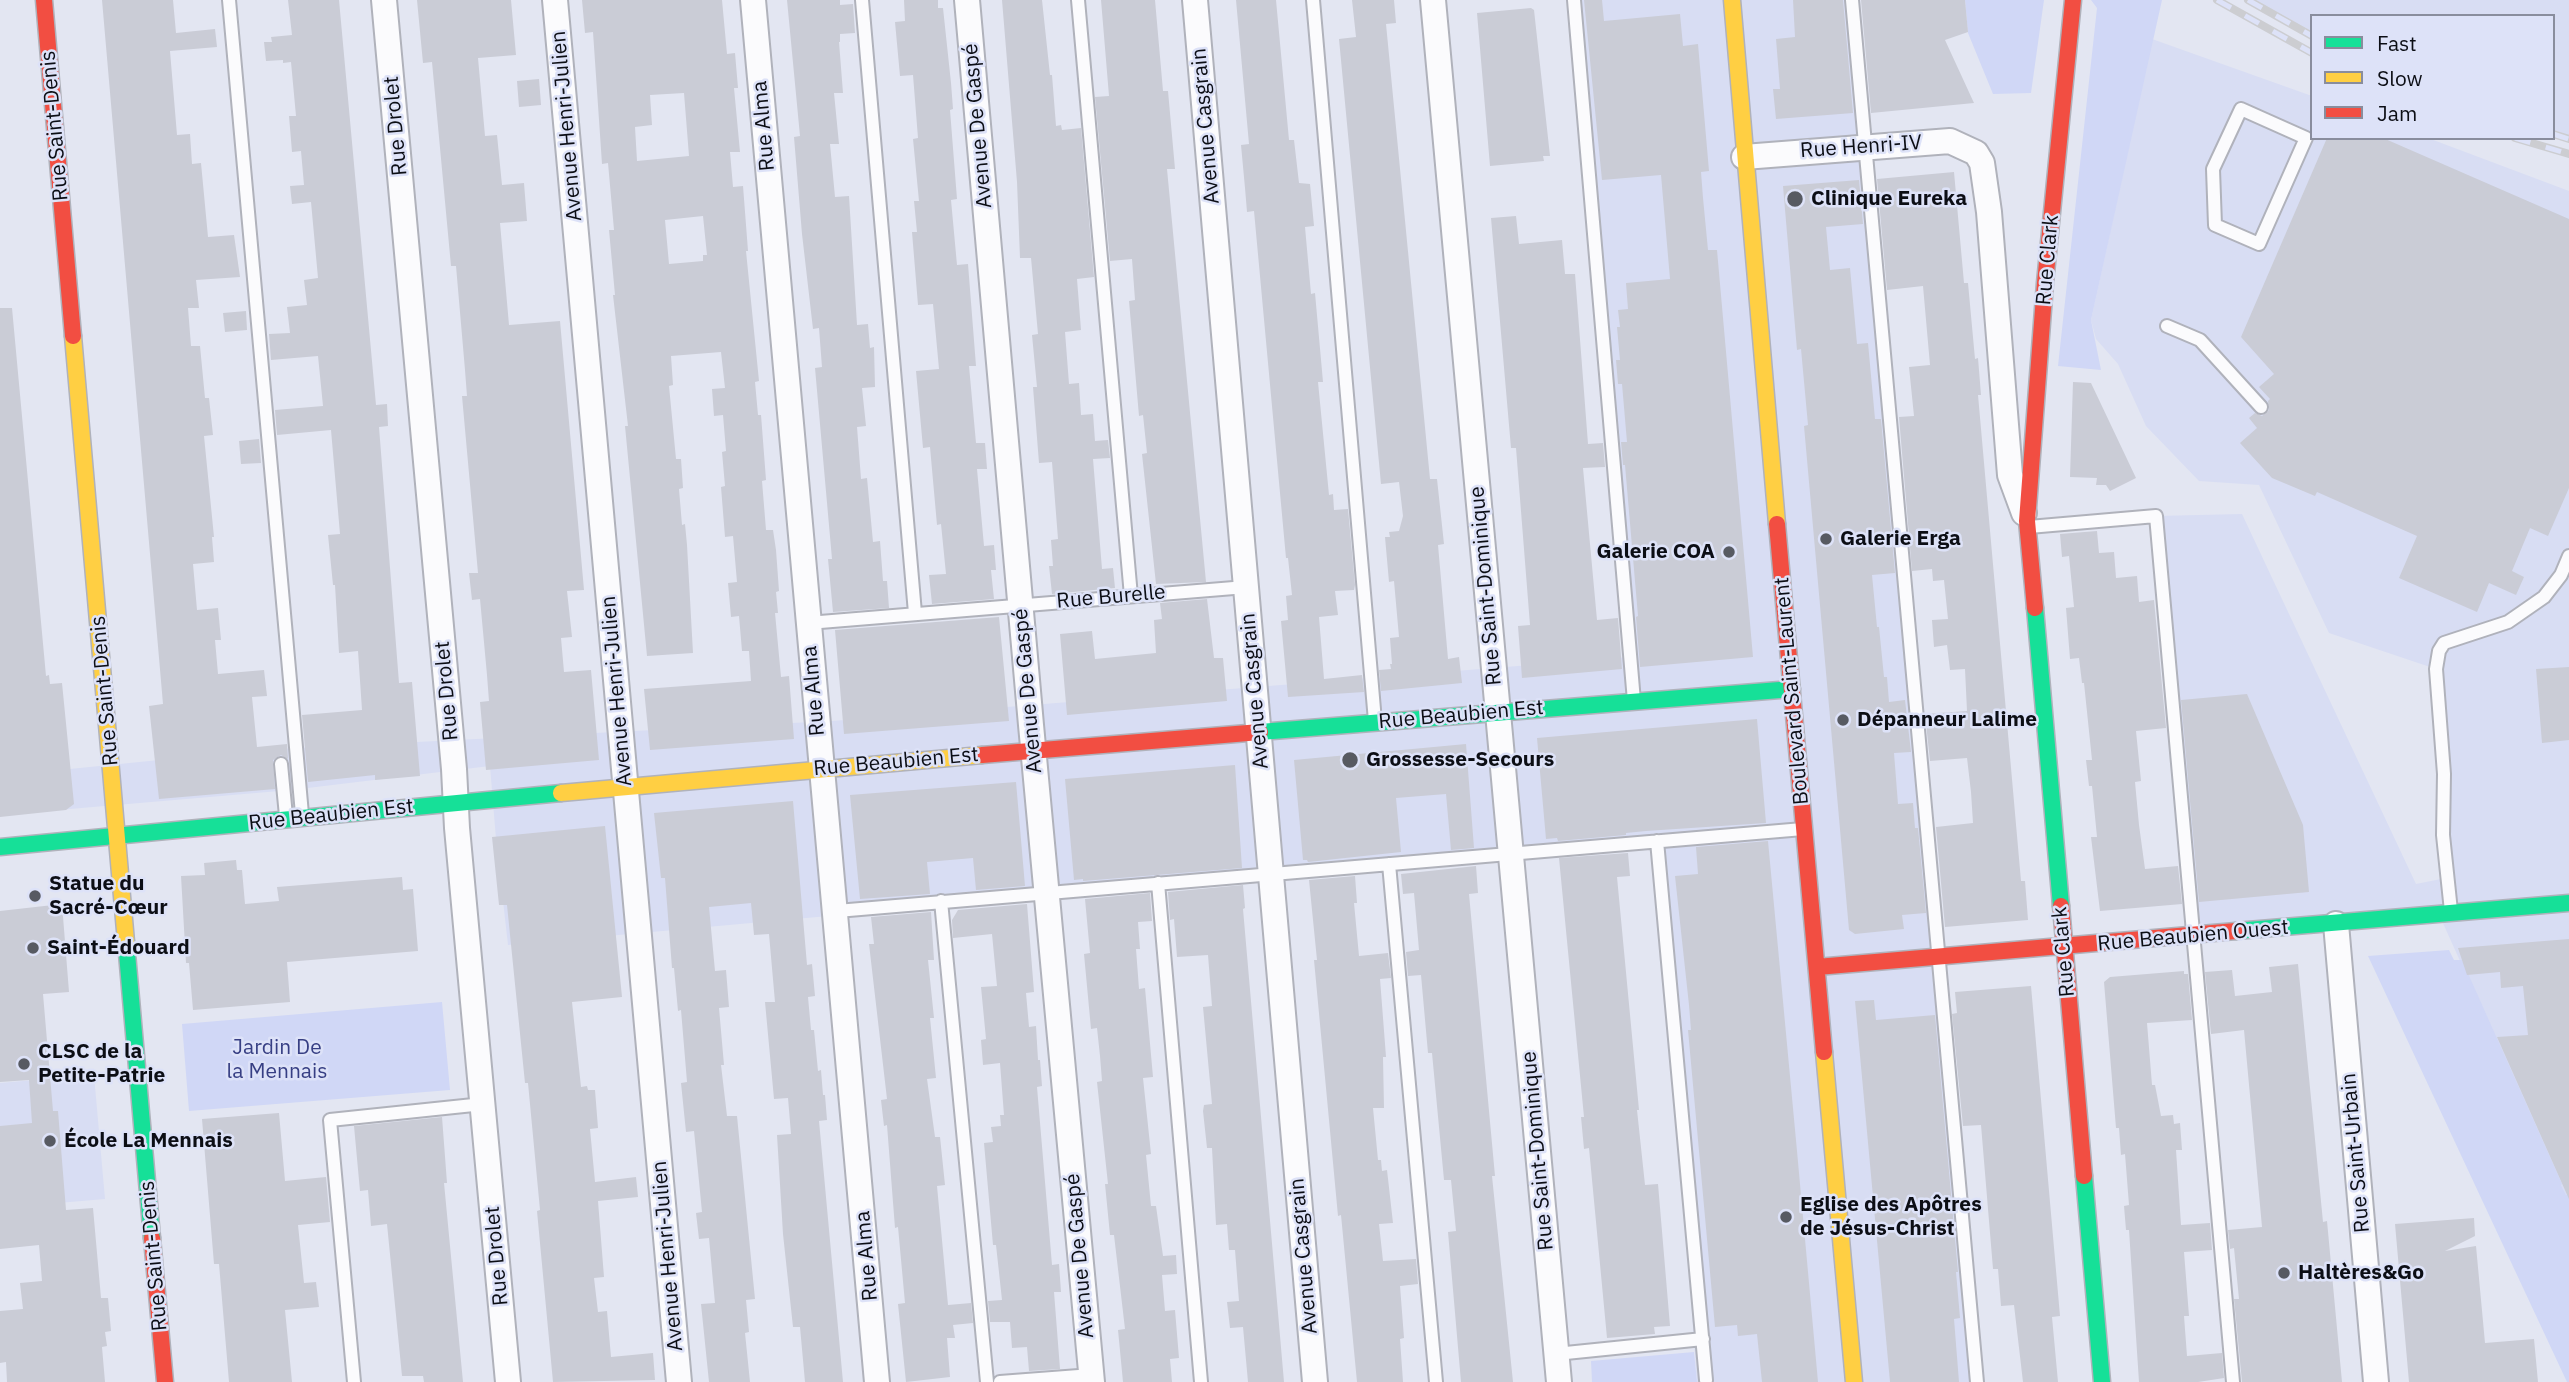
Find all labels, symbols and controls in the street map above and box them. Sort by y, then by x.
legend [2310,14,2555,140]
text: Fast [2377,29,2417,57]
street label: Avenue Henri-Julien [546,30,588,222]
street label: Avenue De Gaspé [958,43,998,209]
street label: Avenue Casgrain [1187,47,1225,205]
street label: Rue Saint-Denis [36,50,74,202]
text: Slow [2377,64,2423,92]
street label: Rue Drolet [379,75,413,177]
street label: Rue Alma [748,80,780,172]
text: Jam [2377,99,2417,127]
street label: Rue Henri-IV [1799,130,1923,164]
place label: Clinique Eureka [1811,186,1967,212]
marker: Clinique Eureka [1785,189,1805,209]
street label: Rue Clark [2032,214,2064,306]
street label: Rue Saint-Dominique [1465,485,1507,687]
place label: Galerie Erga [1840,526,1961,552]
marker: Galerie Erga [1818,531,1834,547]
place label: Galerie COA [1596,539,1715,565]
marker: Galerie COA [1721,544,1737,560]
street label: Boulevard Saint-Laurent [1769,576,1815,806]
street label: Rue Burelle [1055,580,1167,614]
street label: Avenue Henri-Julien [596,595,638,787]
street label: Avenue De Gaspé [1008,608,1048,774]
street label: Avenue Casgrain [1236,612,1274,770]
street label: Rue Saint-Denis [86,615,124,767]
street label: Rue Drolet [430,640,464,742]
street label: Rue Alma [798,645,830,737]
street label: Rue Beaubien Est [1377,695,1545,735]
place label: Dépanneur Lalime [1857,707,2037,733]
marker: Dépanneur Lalime [1835,712,1851,728]
street label: Rue Beaubien Est [812,742,980,782]
place label: Grossesse-Secours [1366,747,1554,773]
marker: Grossesse-Secours [1340,750,1360,770]
street label: Rue Beaubien Est [247,794,415,836]
place label: Statue du Sacré-Cœur [49,871,168,921]
marker: Statue du Sacré-Cœur [27,888,43,904]
street label: Rue Clark [2048,906,2080,998]
street label: Rue Beaubien Ouest [2096,915,2290,957]
place label: Saint-Édouard [47,935,190,961]
marker: Saint-Édouard [25,940,41,956]
park label: Jardin De la Mennais [226,1035,328,1085]
place label: CLSC de la Petite-Patrie [38,1039,165,1089]
street label: Rue Saint-Dominique [1517,1050,1559,1252]
marker: CLSC de la Petite-Patrie [16,1056,32,1072]
street label: Rue Saint-Urbain [2336,1072,2376,1234]
place label: École La Mennais [64,1128,233,1154]
marker: École La Mennais [42,1133,58,1149]
street label: Avenue Henri-Julien [647,1160,689,1352]
street label: Avenue De Gaspé [1060,1173,1100,1339]
street label: Avenue Casgrain [1285,1177,1323,1335]
street label: Rue Saint-Denis [135,1180,173,1332]
place label: Eglise des Apôtres de Jésus-Christ [1800,1192,1982,1242]
street label: Rue Drolet [480,1205,514,1307]
marker: Eglise des Apôtres de Jésus-Christ [1778,1209,1794,1225]
street label: Rue Alma [851,1210,883,1302]
place label: Haltères&Go [2298,1260,2424,1286]
marker: Haltères&Go [2276,1265,2292,1281]

